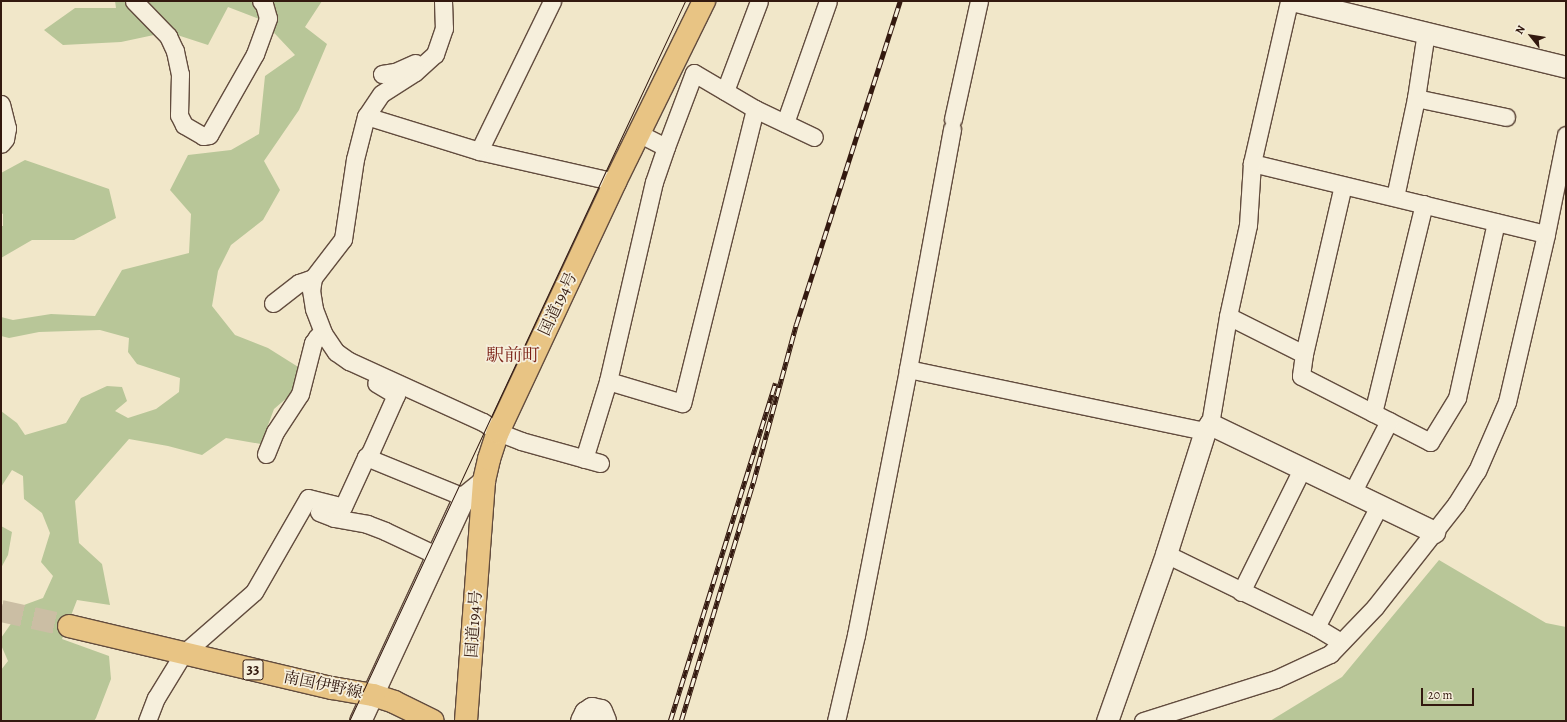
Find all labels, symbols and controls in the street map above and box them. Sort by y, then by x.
north arrow [1511,16,1551,56]
text: N [1512,23,1529,37]
street label: 国道194号 [535,269,581,339]
district label: 駅前町 [486,344,540,366]
street label: 国道194号 [462,589,486,659]
road number: 33 [242,657,264,683]
street label: 南国伊野線 [282,667,364,703]
scale bar [1423,680,1476,706]
text: 20 m [1428,687,1452,703]

